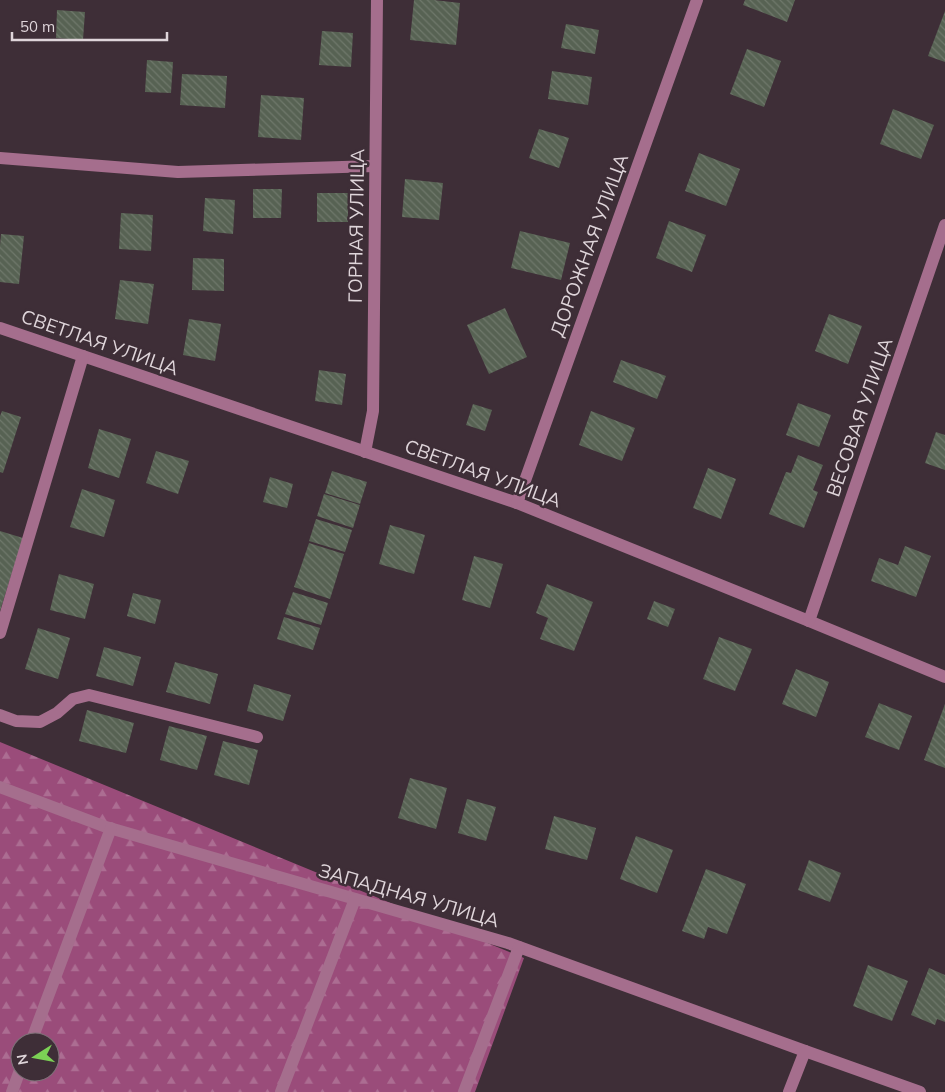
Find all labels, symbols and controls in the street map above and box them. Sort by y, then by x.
scale bar [12,10,168,42]
text: 50 m [20,17,55,36]
street label: ГОРНАЯ УЛИЦА [343,149,369,303]
street label: ДОРОЖНАЯ УЛИЦА [545,150,633,340]
street label: СВЕТЛАЯ УЛИЦА [18,304,182,380]
street label: ВЕСОВАЯ УЛИЦА [821,334,897,500]
street label: СВЕТЛАЯ УЛИЦА [401,434,565,512]
street label: ЗАПАДНАЯ УЛИЦА [316,858,502,932]
north arrow [10,1032,60,1082]
text: N [12,1053,32,1066]

